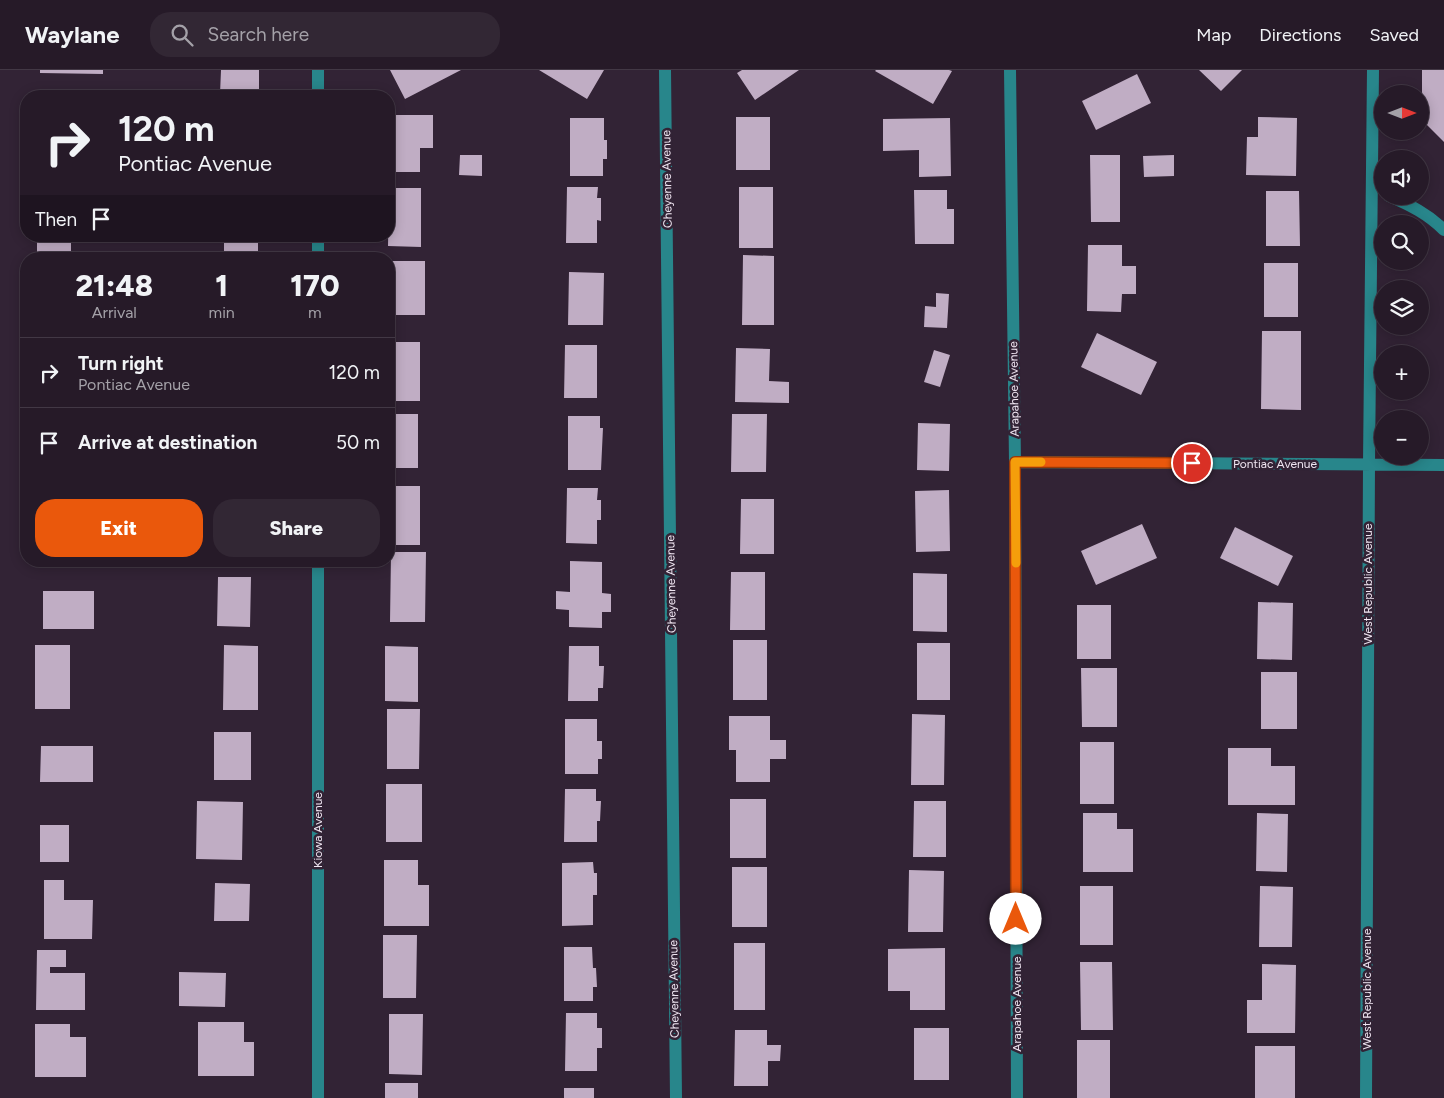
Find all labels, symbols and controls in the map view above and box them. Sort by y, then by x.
search box [150,12,500,57]
text: Waylane [25,20,120,49]
icon: search [168,21,196,49]
text: Search here [208,23,309,46]
text: Map [1196,24,1231,46]
text: Directions [1259,24,1341,46]
text: Saved [1369,24,1419,46]
north arrow [1374,85,1429,140]
map controls [1374,85,1429,465]
text: 120 m [118,108,215,150]
icon: right [35,110,100,175]
street label: Cheyenne Avenue [659,129,675,228]
text: Pontiac Avenue [118,150,272,177]
button: sound [1374,150,1429,205]
icon: arrive [87,205,115,233]
text: Then [35,208,77,231]
button: search [1374,215,1429,270]
text: 21:48 [75,267,153,304]
text: 1 [215,267,228,304]
text: 170 [290,267,340,304]
button: layers [1374,280,1429,335]
text: Arrival [92,303,137,322]
text: min [209,303,235,322]
text: m [308,303,322,322]
street label: Arapahoe Avenue [1006,341,1022,437]
button: + [1374,345,1429,400]
text: Turn right [78,352,164,375]
icon: right [35,359,63,387]
text: 120 m [328,361,380,384]
text: Pontiac Avenue [78,375,190,394]
button: − [1374,410,1429,465]
icon: arrive [35,429,63,457]
text: Arrive at destination [78,431,257,454]
text: 50 m [336,431,380,454]
pin [1171,442,1213,484]
icon: arrive [1178,449,1206,477]
street label: Pontiac Avenue [1233,457,1317,471]
button: Exit [35,499,203,557]
button: Share [213,499,380,557]
street label: West Republic Avenue [1361,523,1375,645]
street label: Cheyenne Avenue [663,534,679,633]
street label: Kiowa Avenue [311,792,325,868]
position arrow [989,892,1041,944]
street label: West Republic Avenue [1360,928,1374,1050]
street label: Cheyenne Avenue [666,939,682,1038]
street label: Arapahoe Avenue [1010,956,1024,1052]

